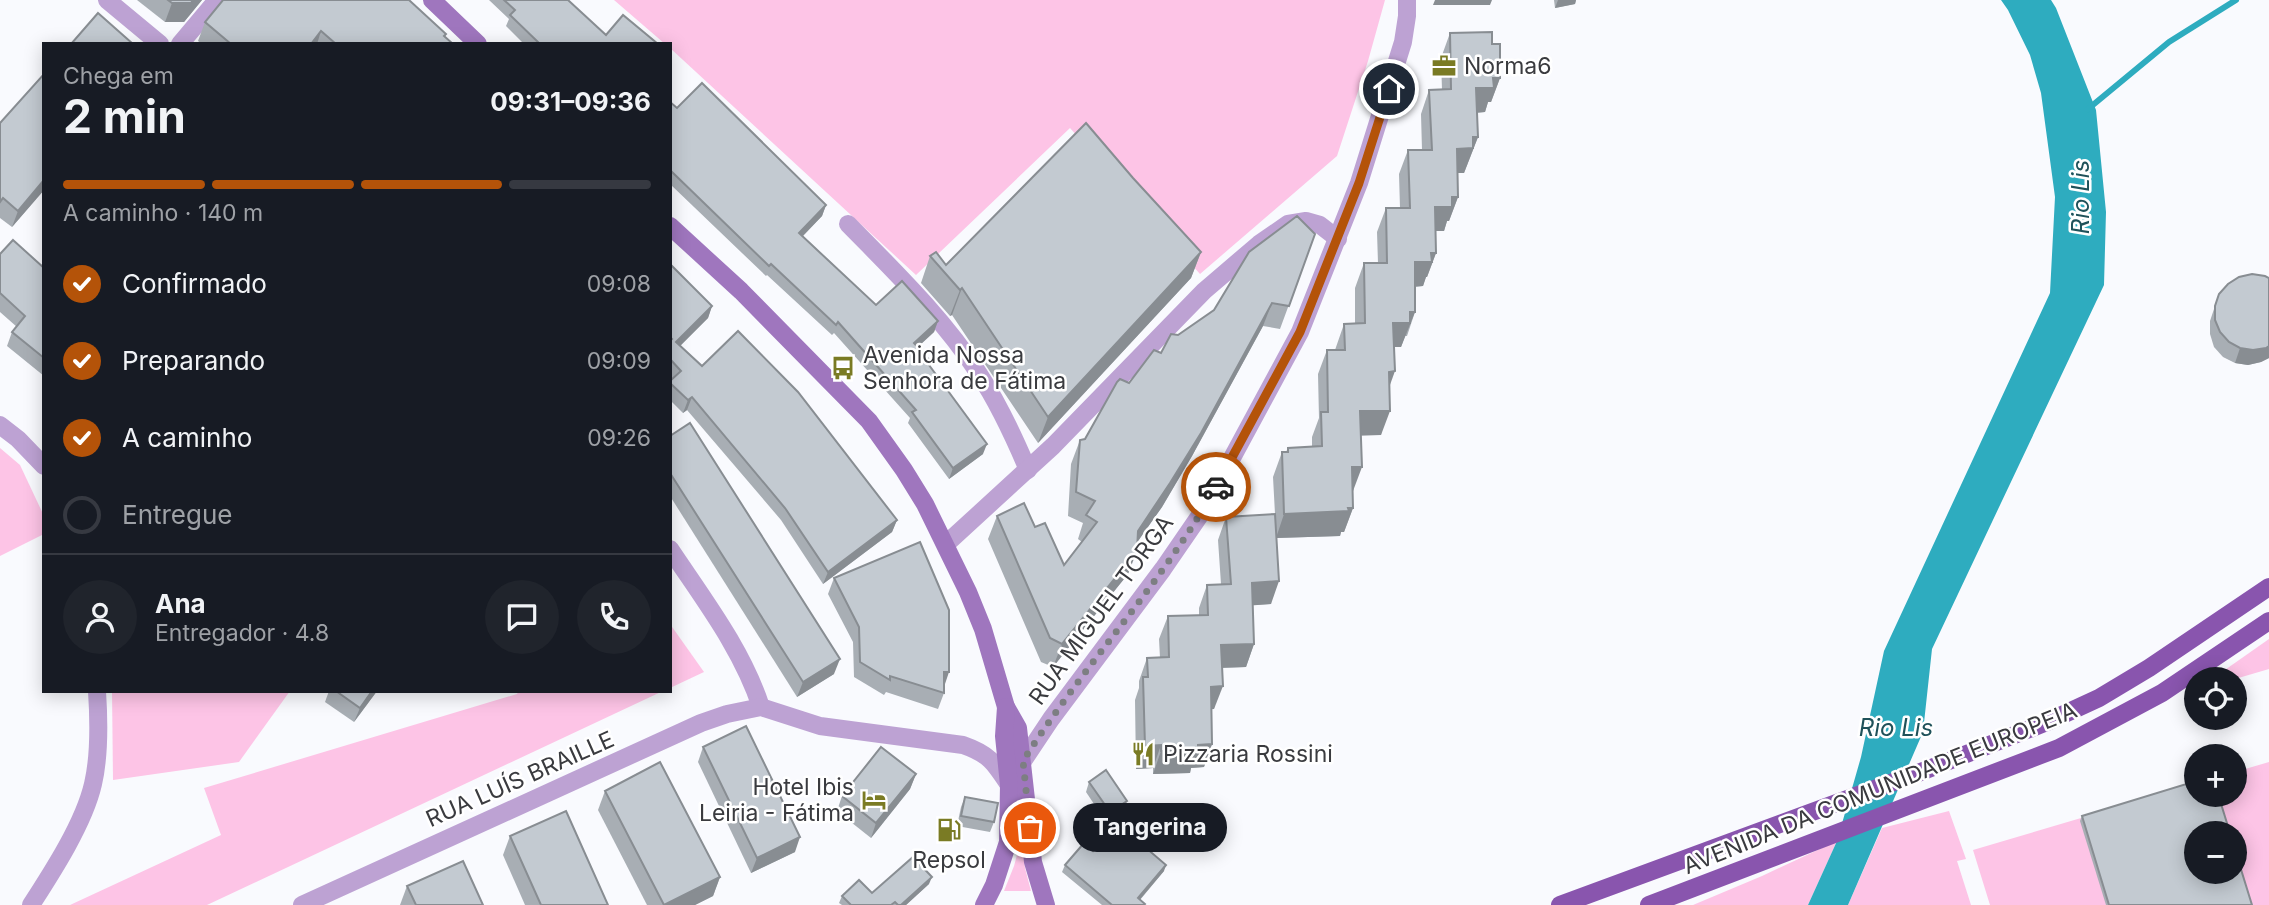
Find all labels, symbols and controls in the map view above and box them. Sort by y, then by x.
office icon: Norma6 [1430,52,1458,80]
place label: Norma6 [1464,52,1551,80]
pin [1359,59,1419,119]
text: Chega em [63,62,174,90]
icon: home [1370,70,1408,108]
text: 09:31–09:36 [490,86,651,117]
text: 2 min [63,88,186,144]
water label: Rio Lis [2066,160,2095,234]
text: A caminho · 140 m [63,199,263,227]
icon: check [63,265,101,303]
text: Confirmado [122,268,267,299]
text: 09:08 [587,270,651,298]
place label: Avenida Nossa Senhora de Fátima [863,341,1066,395]
icon: check [63,342,101,380]
text: Preparando [122,345,265,376]
text: 09:09 [587,347,651,375]
bus stop icon: Avenida Nossa Senhora de Fátima [829,354,857,382]
icon: check [63,419,101,457]
text: A caminho [122,422,252,453]
text: 09:26 [587,424,651,452]
courier [1181,452,1251,522]
icon: car [1197,468,1235,506]
text: Entregue [122,499,233,530]
street label: RUA MIGUEL TORGA [1023,510,1179,710]
button: person [63,580,137,654]
button: chat [485,580,559,654]
button: phone [577,580,651,654]
text: Ana [155,588,206,619]
text: Entregador · 4.8 [155,619,329,647]
map controls [2184,667,2247,884]
button: locate [2184,667,2247,730]
street label: AVENIDA DA COMUNIDADE EUROPEIA [1679,696,2081,880]
water label: Rio Lis [1859,713,1933,742]
street label: RUA LUÍS BRAILLE [422,725,618,833]
restaurant icon: Pizzaria Rossini [1129,740,1157,768]
place label: Pizzaria Rossini [1163,740,1333,768]
button: + [2184,744,2247,807]
place label: Hotel Ibis Leiria - Fátima [699,773,854,827]
hotel icon: Hotel Ibis Leiria - Fátima [860,786,888,814]
pin [1000,798,1060,858]
callout: Tangerina [1072,804,1226,852]
icon: bag [1011,809,1049,847]
text: Tangerina [1093,813,1207,841]
fuel station icon: Repsol [935,816,963,844]
button: − [2184,821,2247,884]
place label: Repsol [912,846,986,874]

